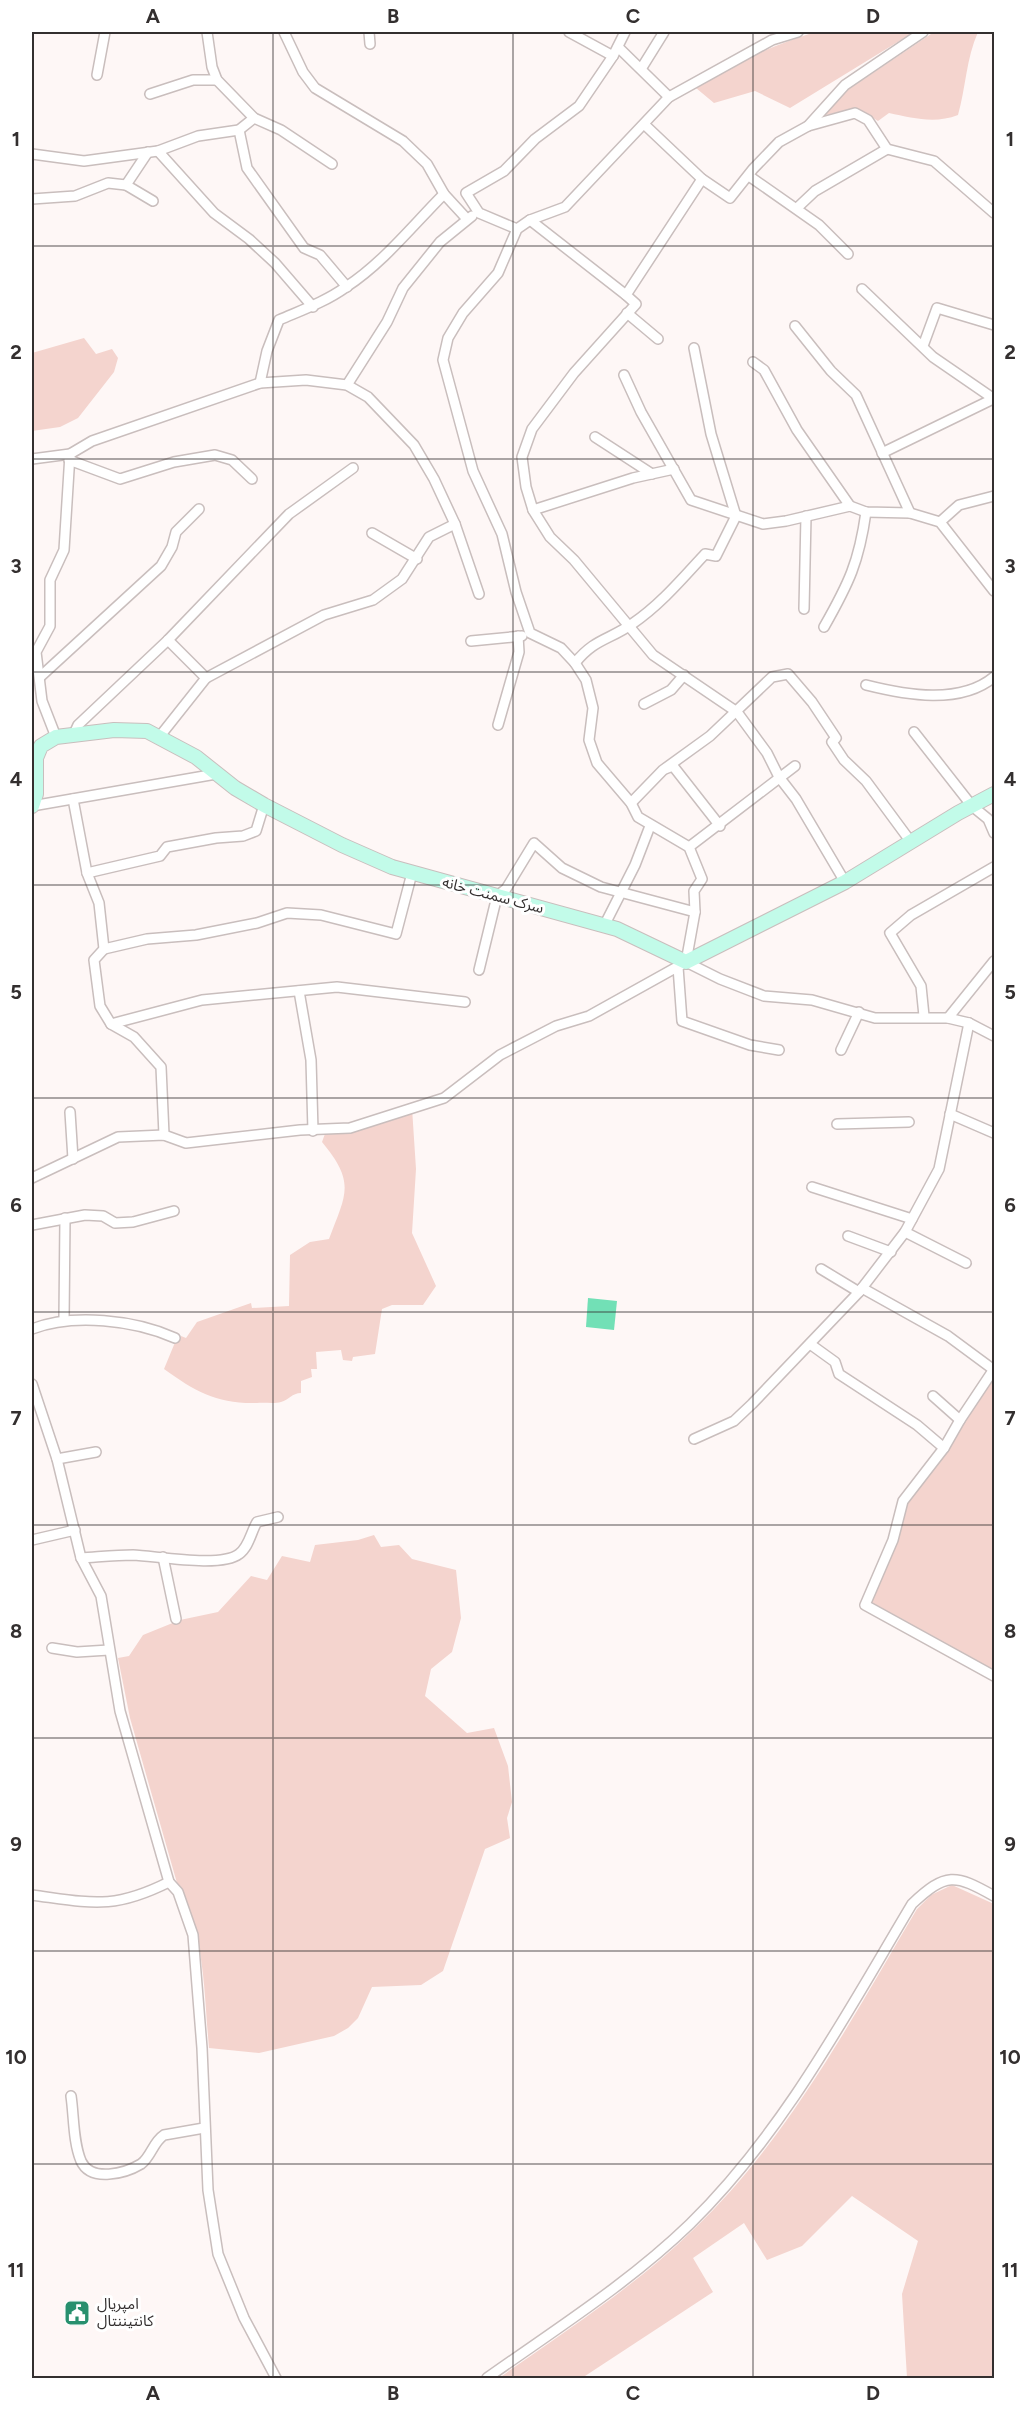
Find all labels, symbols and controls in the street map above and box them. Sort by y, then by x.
text: A [146,4,161,28]
text: B [387,4,399,28]
text: C [626,4,640,28]
text: D [866,4,880,28]
text: 1 [12,127,20,151]
text: 1 [1006,127,1014,151]
text: 2 [10,340,22,364]
text: 2 [1004,340,1016,364]
text: 3 [10,554,22,578]
text: 3 [1004,554,1016,578]
text: 4 [10,767,23,791]
text: 4 [1004,767,1017,791]
street label: سرک سمنت خانه [440,873,546,917]
text: 5 [10,980,22,1004]
text: 5 [1004,980,1016,1004]
text: 6 [10,1193,22,1217]
text: 6 [1004,1193,1016,1217]
text: 7 [10,1406,22,1430]
text: 7 [1004,1406,1016,1430]
text: 8 [10,1619,22,1643]
text: 8 [1004,1619,1016,1643]
text: 9 [10,1832,22,1856]
text: 9 [1004,1832,1016,1856]
text: 10 [5,2045,27,2069]
text: 10 [999,2045,1021,2069]
text: 11 [8,2258,24,2282]
text: 11 [1002,2258,1018,2282]
place label: امپریال کانتیننتال [97,2295,154,2330]
public building icon: امپریال کانتیننتال [62,2298,92,2328]
text: A [146,2381,161,2405]
text: B [387,2381,399,2405]
text: C [626,2381,640,2405]
text: D [866,2381,880,2405]

